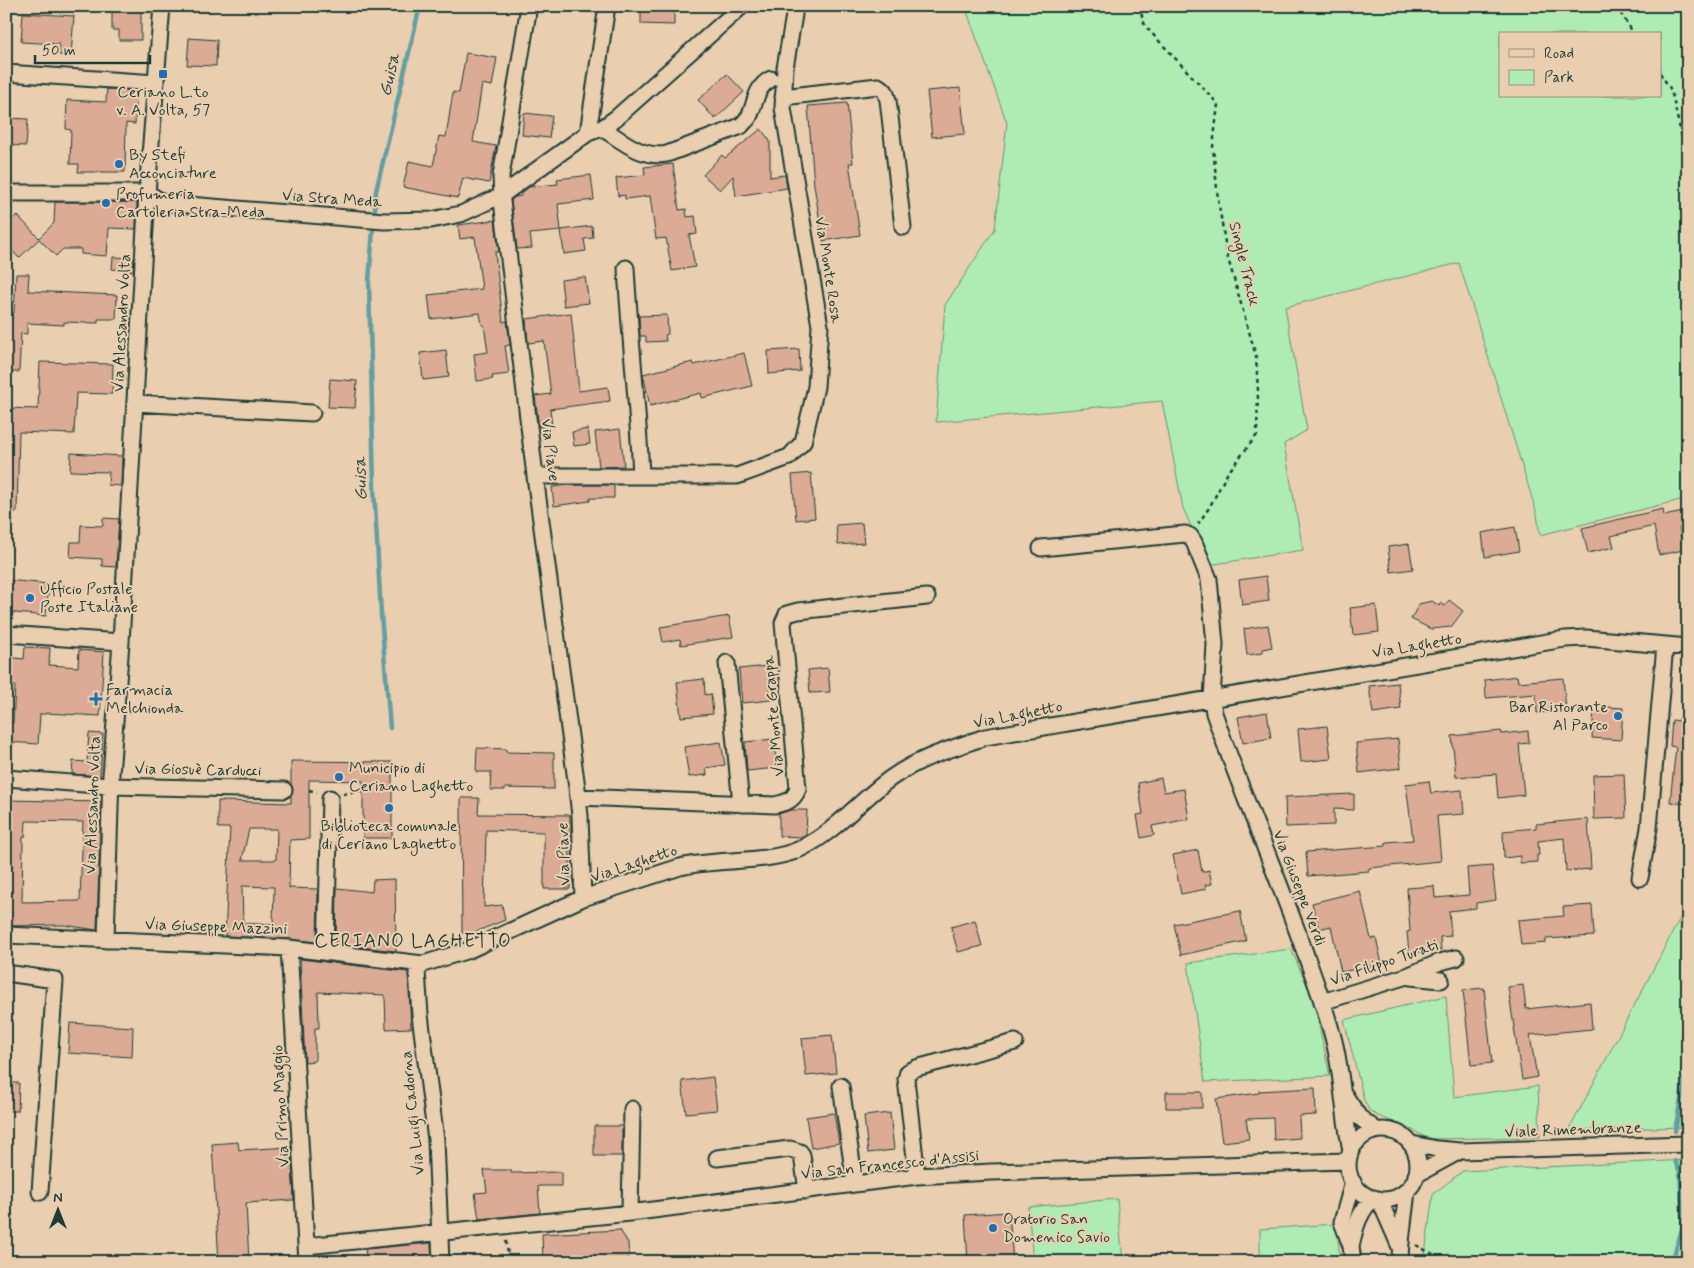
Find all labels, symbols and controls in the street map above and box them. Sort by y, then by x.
scale bar [35,32,150,64]
legend [1499,32,1662,98]
text: 50 m [42,41,76,61]
text: Road [1544,44,1574,64]
water label: Guisa [373,50,407,99]
marker: Ceriano L.to v. A. Volta, 57 [157,68,169,80]
text: Park [1544,68,1574,88]
place label: Ceriano L.to v. A. Volta, 57 [116,82,210,121]
place label: By Stefi Acconciature [129,145,217,184]
marker: By Stefi Acconciature [113,158,125,170]
place label: Profumeria Cartoleria Stra-Meda [116,184,265,223]
street label: Via Stra Meda [281,185,383,213]
marker: Profumeria Cartoleria Stra-Meda [100,197,112,209]
street label: Via Monte Rosa [809,215,847,325]
street label: Single Track [1222,220,1265,309]
street label: Via Alessandro Volta [108,253,136,393]
street label: Via Piave [536,417,564,483]
water label: Guisa [348,456,374,501]
place label: Ufficio Postale Poste Italiane [40,579,138,618]
marker: Ufficio Postale Poste Italiane [24,592,36,604]
street label: Via Laghetto [1371,629,1464,664]
street label: Via Monte Grappa [758,654,790,777]
place label: Farmacia Melchionda [106,680,184,719]
marker: Farmacia Melchionda [90,693,102,705]
street label: Via Laghetto [972,696,1065,735]
place label: Bar Ristorante Al Parco [1509,697,1608,736]
marker: Bar Ristorante Al Parco [1612,710,1624,722]
street label: Via Alessandro Volta [80,735,106,874]
street label: Via Giosuè Carducci [134,758,262,782]
place label: Municipio di Ceriano Laghetto [349,758,474,798]
marker: Municipio di Ceriano Laghetto [333,771,345,783]
marker: Biblioteca comunale di Ceriano Laghetto [383,802,395,814]
place label: Biblioteca comunale di Ceriano Laghetto [320,816,458,856]
street label: Via Piave [552,822,576,886]
street label: Via Giuseppe Verdi [1267,827,1331,949]
street label: Via Laghetto [588,840,681,889]
street label: Via Giuseppe Mazzini [145,914,288,940]
district label: CERIANO LAGHETTO [314,929,512,954]
street label: Via Filippo Turati [1327,935,1441,991]
street label: Via Primo Maggio [267,1044,296,1168]
street label: Via Luigi Cadorna [396,1050,431,1176]
street label: Viale Rimembranze [1504,1117,1642,1143]
street label: Via San Francesco d'Assisi [800,1145,980,1185]
north arrow [32,1186,82,1236]
text: N [53,1189,63,1207]
place label: Oratorio San Domenico Savio [1003,1209,1110,1248]
marker: Oratorio San Domenico Savio [987,1222,999,1234]

